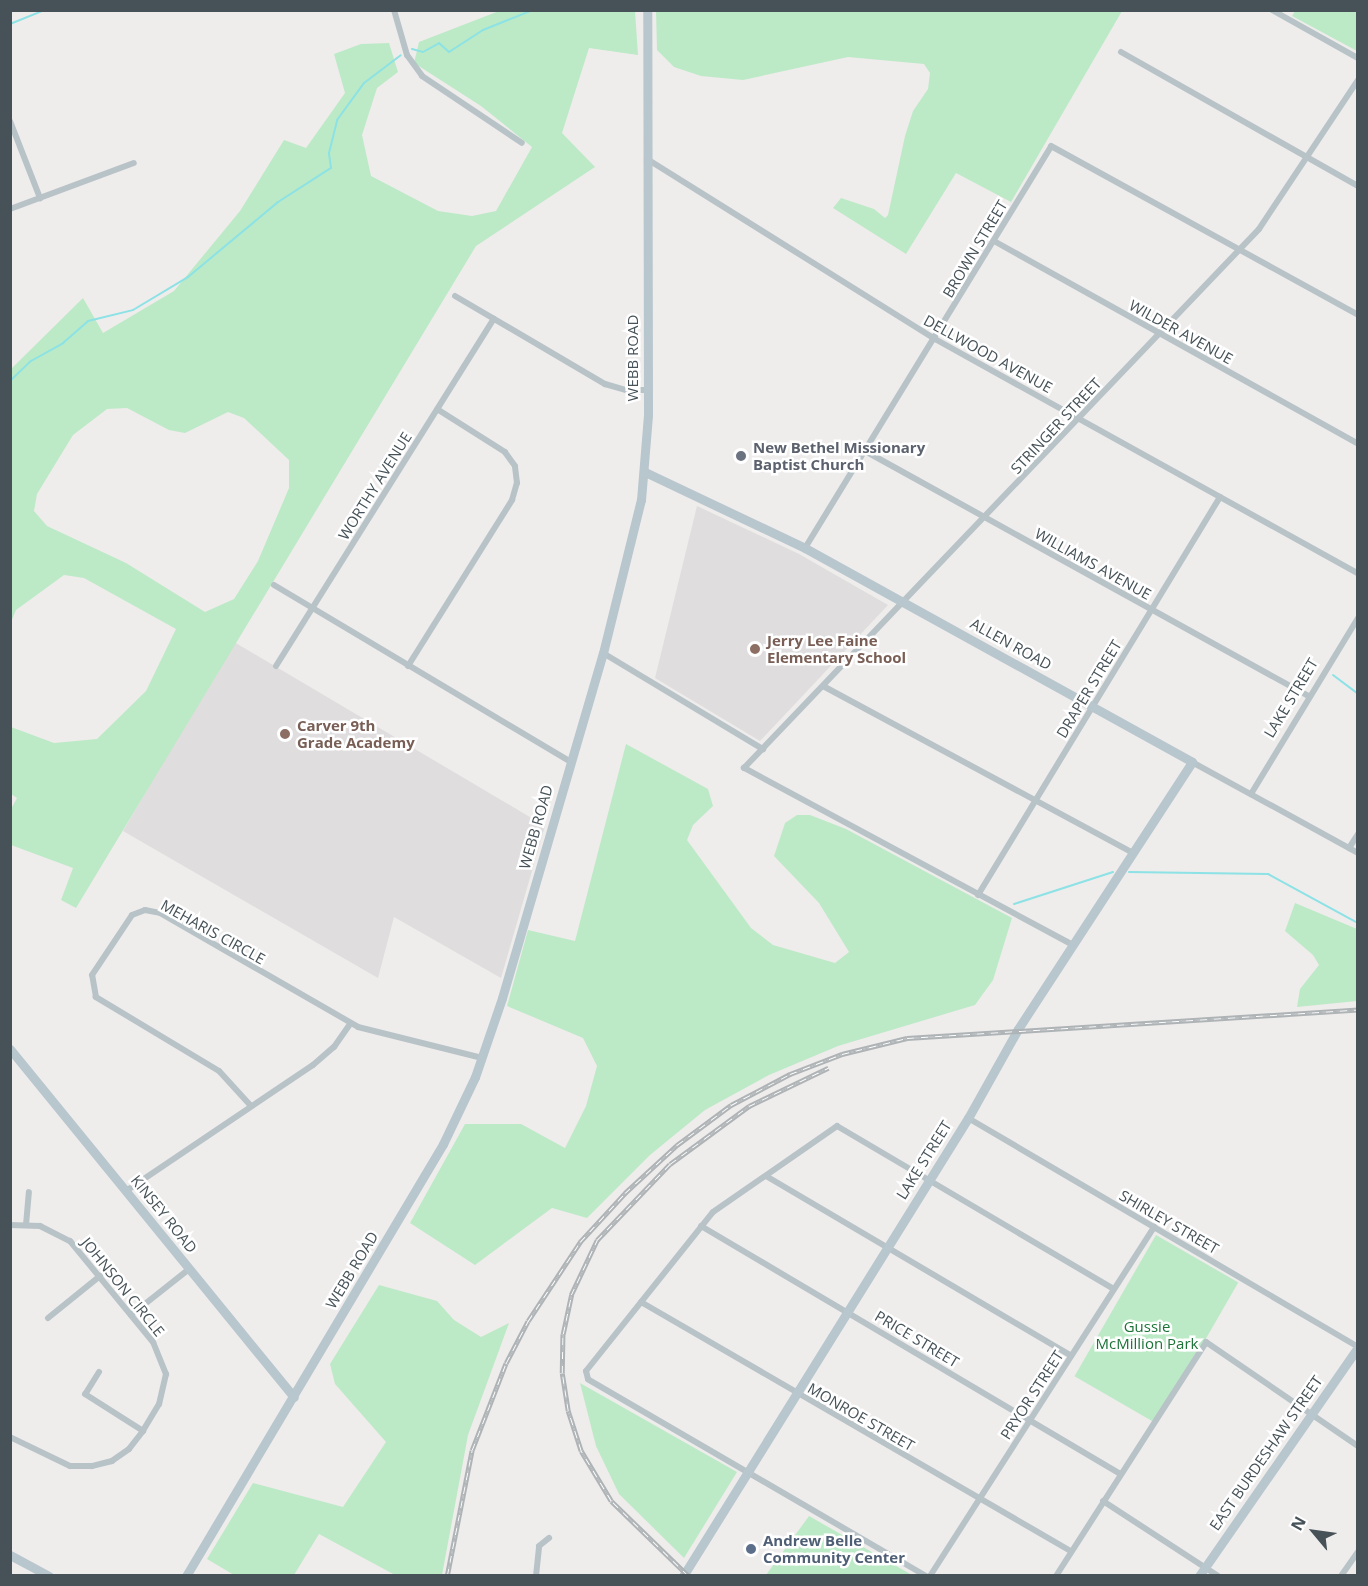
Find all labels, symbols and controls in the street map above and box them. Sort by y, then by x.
street label: BROWN STREET [939,197,1011,301]
street label: WILDER AVENUE [1126,296,1236,368]
street label: DELLWOOD AVENUE [921,311,1055,397]
street label: WEBB ROAD [624,315,642,401]
street label: STRINGER STREET [1007,374,1105,478]
street label: WORTHY AVENUE [335,429,415,543]
place label: New Bethel Missionary Baptist Church [753,438,925,473]
marker: New Bethel Missionary Baptist Church [734,449,748,463]
street label: WILLIAMS AVENUE [1032,525,1154,603]
street label: ALLEN ROAD [967,614,1055,674]
place label: Jerry Lee Faine Elementary School [767,631,906,666]
street label: DRAPER STREET [1053,637,1125,741]
marker: Jerry Lee Faine Elementary School [748,642,762,656]
street label: LAKE STREET [1260,655,1322,741]
place label: Carver 9th Grade Academy [297,716,415,751]
marker: Carver 9th Grade Academy [278,727,292,741]
street label: WEBB ROAD [515,783,557,871]
street label: MEHARIS CIRCLE [158,896,268,968]
street label: LAKE STREET [893,1117,955,1203]
street label: KINSEY ROAD [127,1171,201,1257]
street label: SHIRLEY STREET [1116,1186,1222,1258]
street label: WEBB ROAD [322,1228,382,1312]
street label: JOHNSON CIRCLE [78,1234,168,1340]
street label: PRICE STREET [872,1307,962,1371]
park label: Gussie McMillion Park [1096,1317,1198,1352]
street label: PRYOR STREET [997,1347,1067,1443]
street label: EAST BURDESHAW STREET [1206,1372,1326,1534]
street label: MONROE STREET [804,1379,918,1455]
north arrow [1284,1502,1344,1562]
text: N [1285,1512,1311,1534]
place label: Andrew Belle Community Center [763,1531,905,1566]
marker: Andrew Belle Community Center [744,1542,758,1556]

